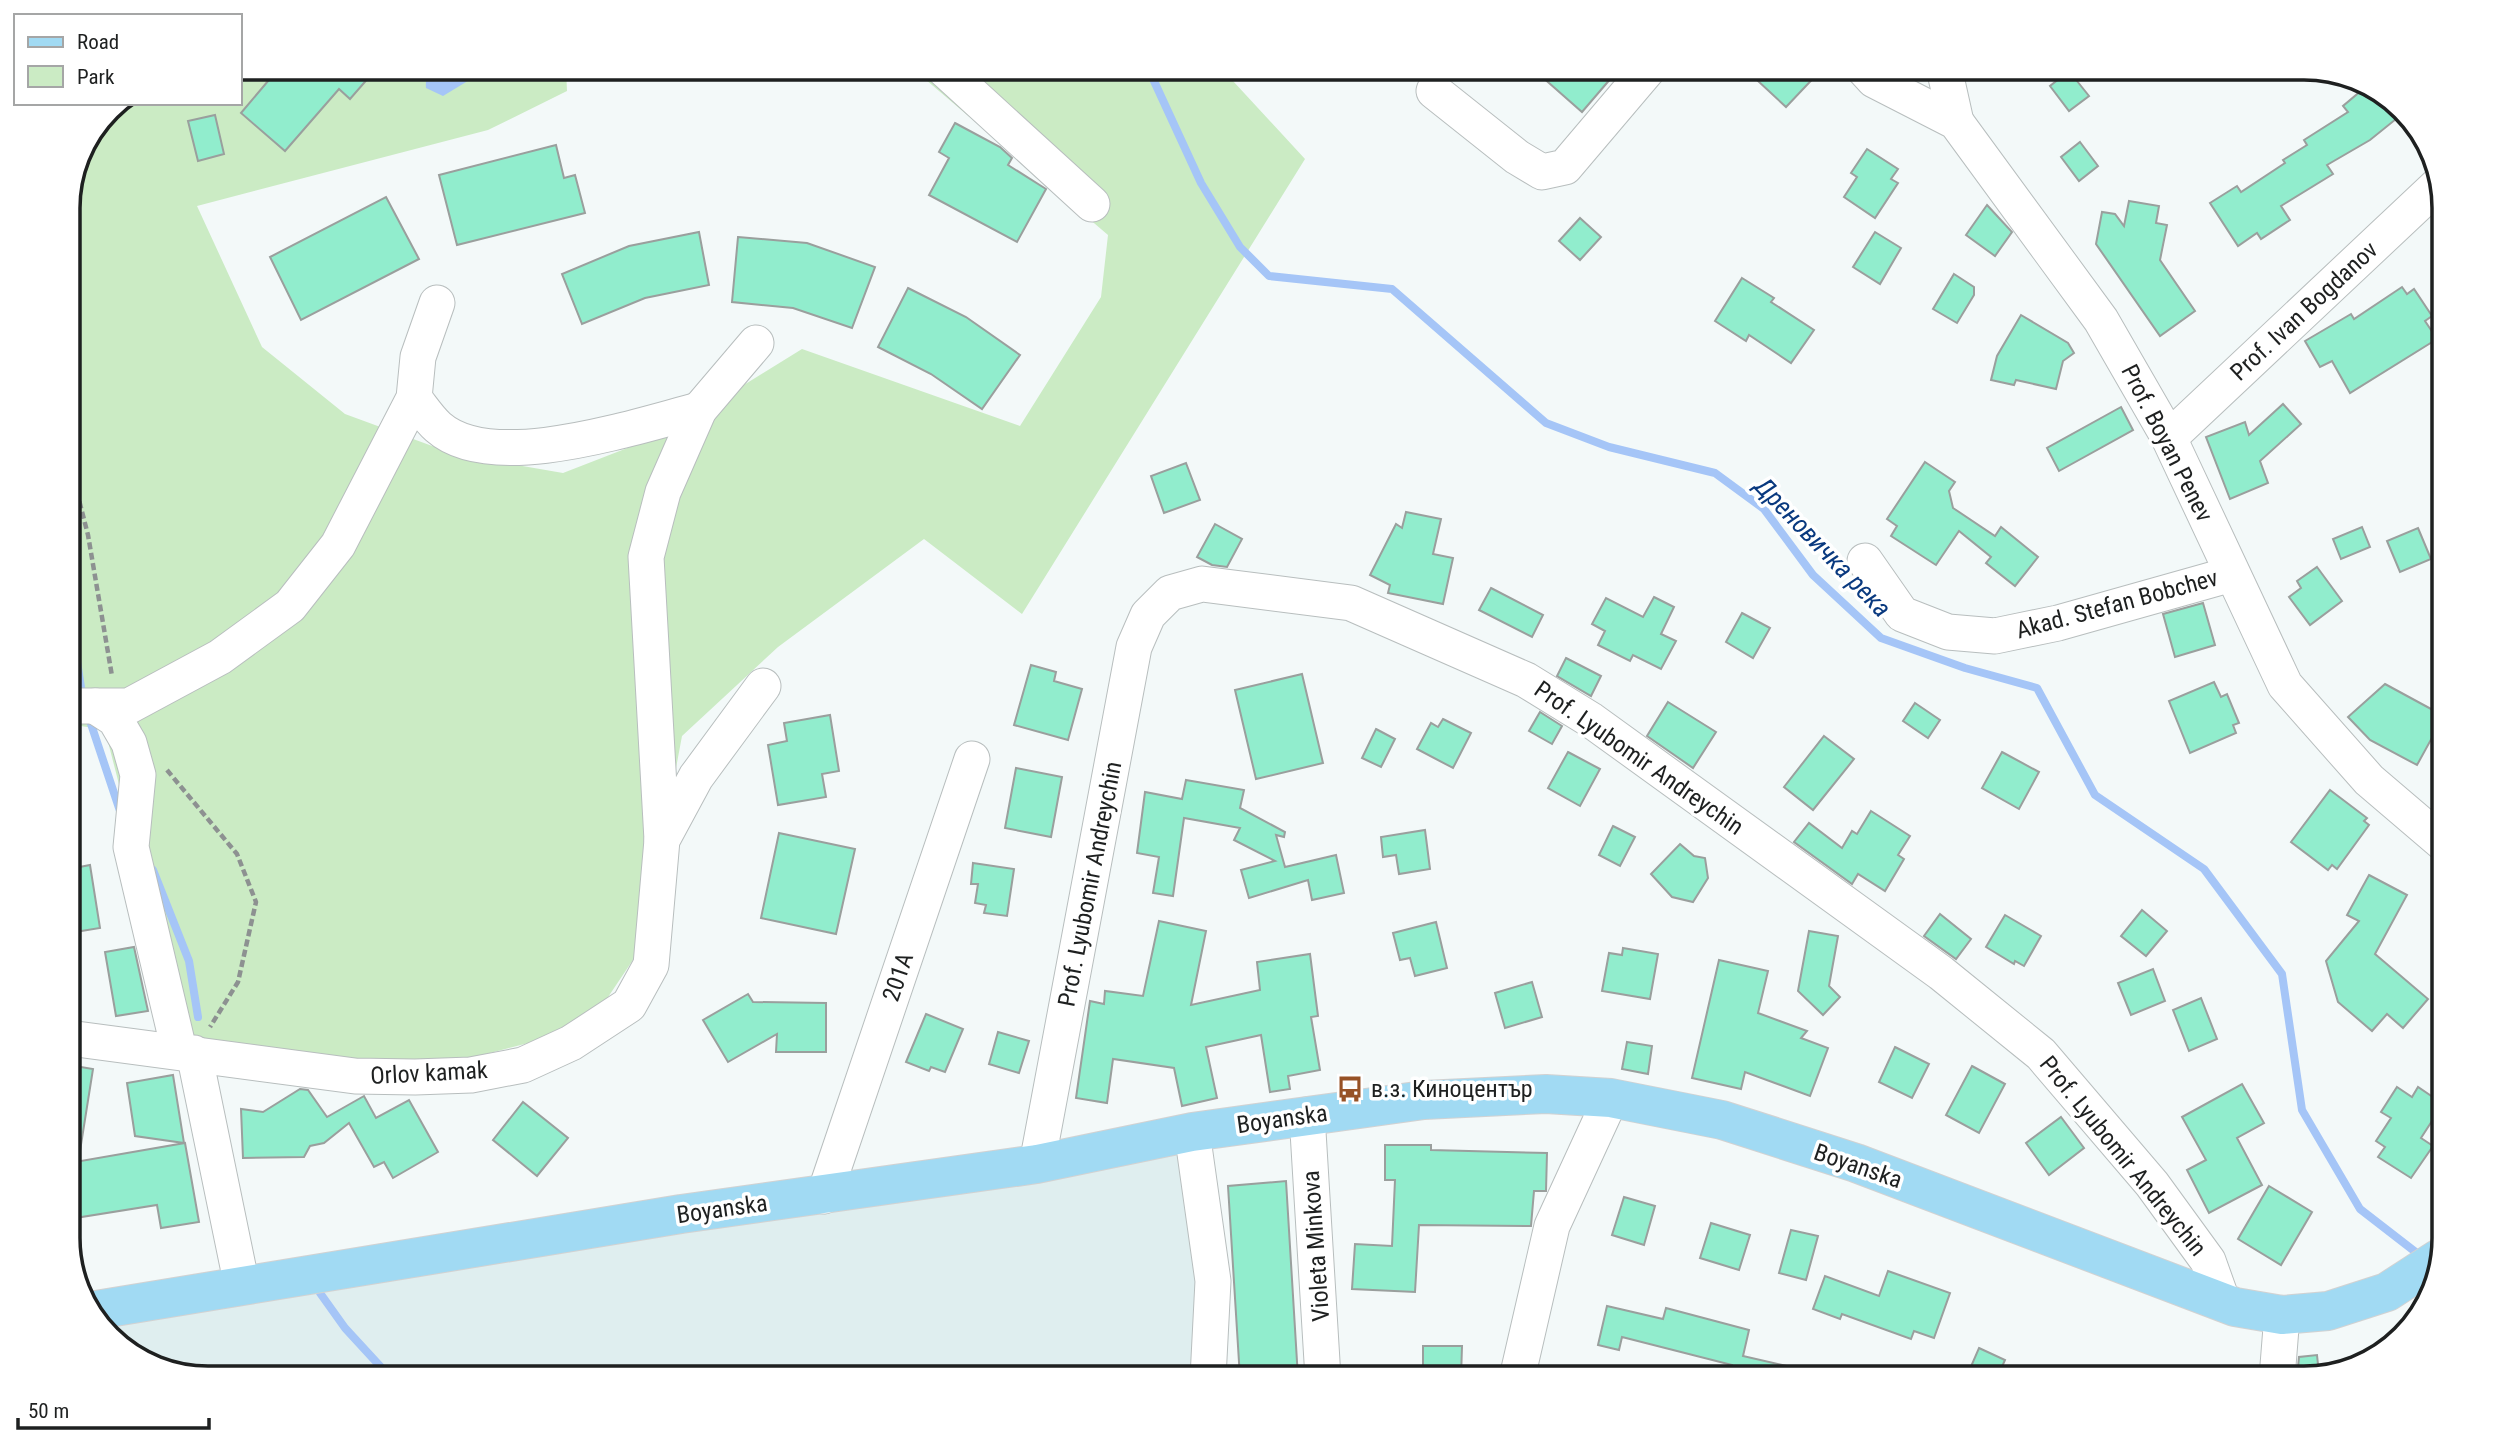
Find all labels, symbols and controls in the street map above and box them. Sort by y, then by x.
legend [14,14,242,105]
text: Road [77,30,119,54]
text: Park [77,65,115,89]
street label: Prof. Ivan Bogdanov [2225,236,2383,386]
street label: Prof. Boyan Penev [2115,360,2219,526]
water label: Дреновичка река [1747,469,1897,623]
street label: Akad. Stefan Bobchev [2013,564,2221,644]
street label: Prof. Lyubomir Andreychin [1529,675,1749,841]
street label: Prof. Lyubomir Andreychin [1053,759,1127,1009]
street label: 201А [877,949,919,1005]
street label: Prof. Lyubomir Andreychin [2034,1051,2212,1261]
street label: Orlov kamak [370,1056,489,1090]
bus stop icon: в.з. Киноцентър [1335,1074,1365,1104]
place label: в.з. Киноцентър [1371,1075,1533,1103]
street label: Boyanska [1235,1099,1329,1139]
street label: Boyanska [1810,1138,1906,1194]
street label: Violeta Minkova [1297,1170,1335,1322]
street label: Boyanska [675,1189,769,1229]
scale bar [18,1386,208,1430]
text: 50 m [28,1399,69,1423]

